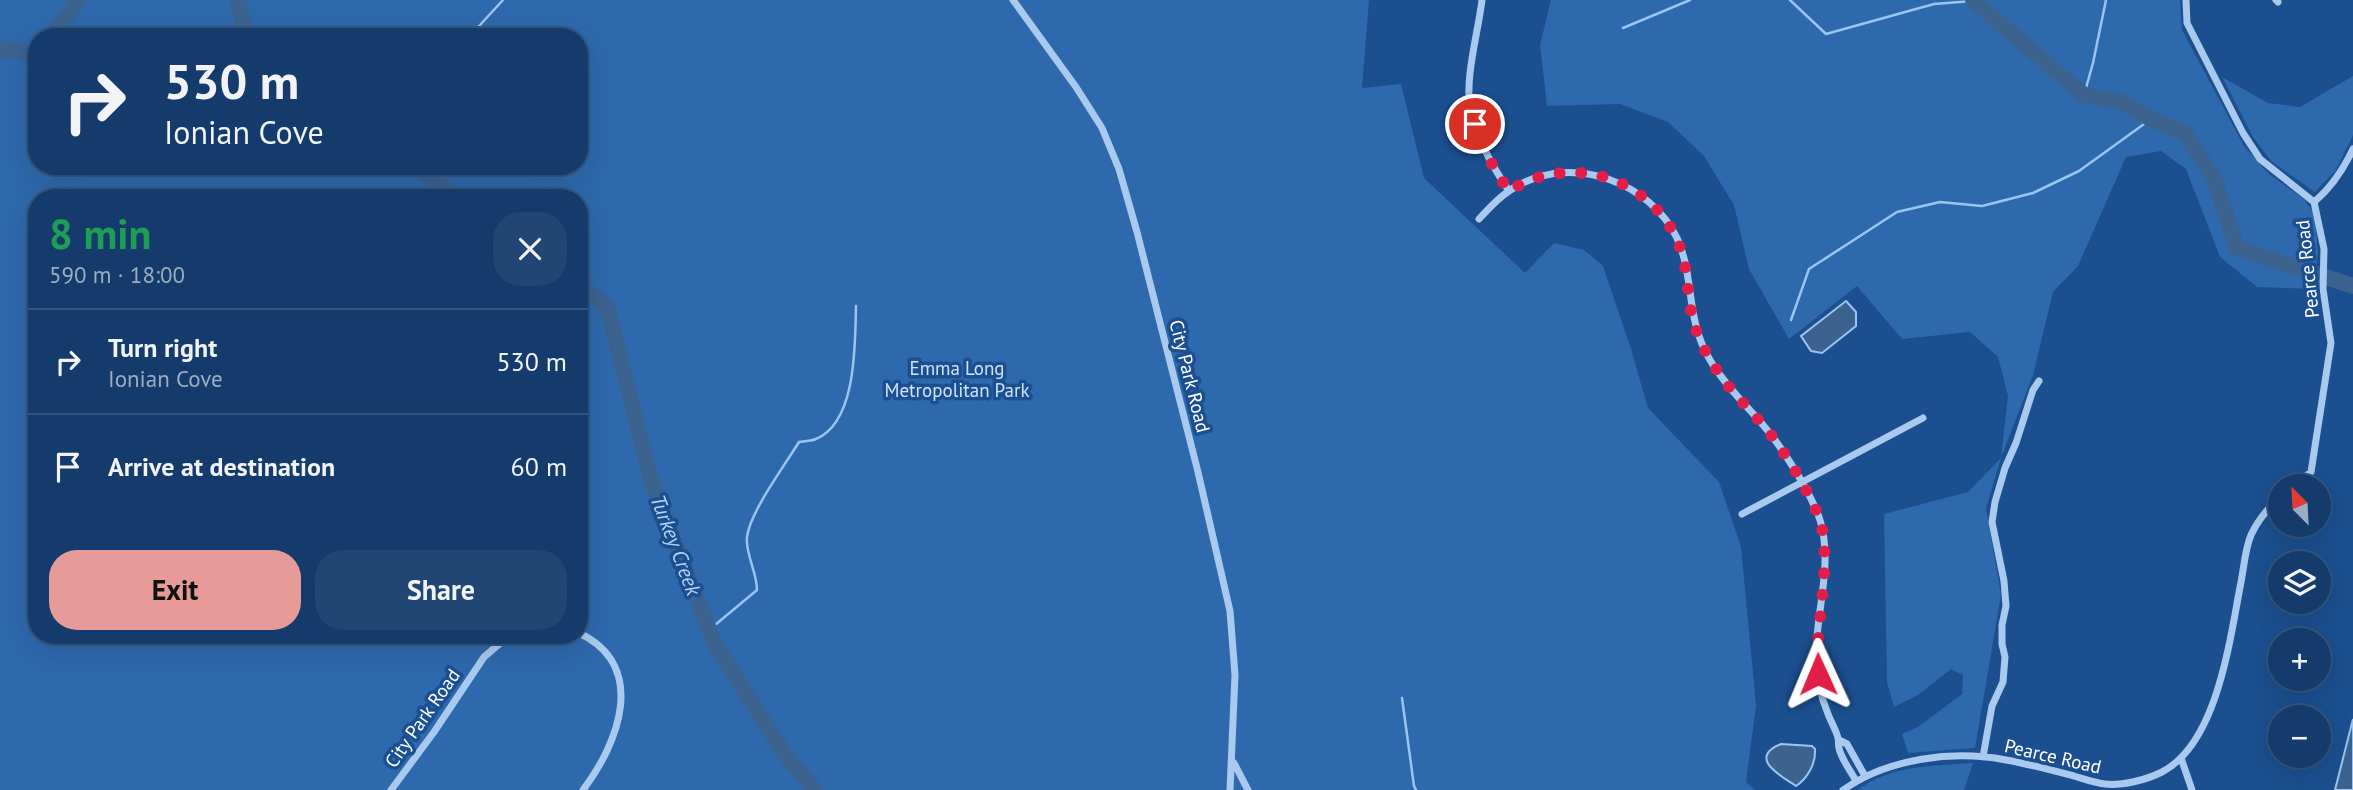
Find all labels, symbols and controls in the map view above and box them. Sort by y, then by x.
text: 530 m [164,49,299,113]
icon: right [49,56,140,147]
pin [1445,94,1505,154]
icon: arrive [1456,105,1494,143]
text: Ionian Cove [164,111,324,153]
text: 8 min [49,206,151,261]
button: close [493,212,567,286]
street label: Pearce Road [2290,219,2324,319]
text: 590 m · 18:00 [49,260,185,289]
street label: City Park Road [1164,317,1216,435]
text: Turn right [108,331,217,364]
icon: right [49,343,87,381]
text: 530 m [496,345,567,378]
park label: Emma Long Metropolitan Park [884,356,1030,402]
text: Ionian Cove [108,364,223,393]
icon: arrive [49,448,87,486]
text: Arrive at destination [108,450,335,483]
text: 60 m [511,450,567,483]
north arrow [2268,474,2331,537]
map controls [2268,474,2331,768]
water label: Turkey Creek [644,491,708,601]
button: Exit [49,550,301,630]
button: Share [315,550,567,630]
button: layers [2268,551,2331,614]
button: + [2268,628,2331,691]
position arrow [1781,637,1855,711]
street label: City Park Road [379,664,465,772]
button: − [2268,705,2331,768]
street label: Pearce Road [2002,733,2104,779]

